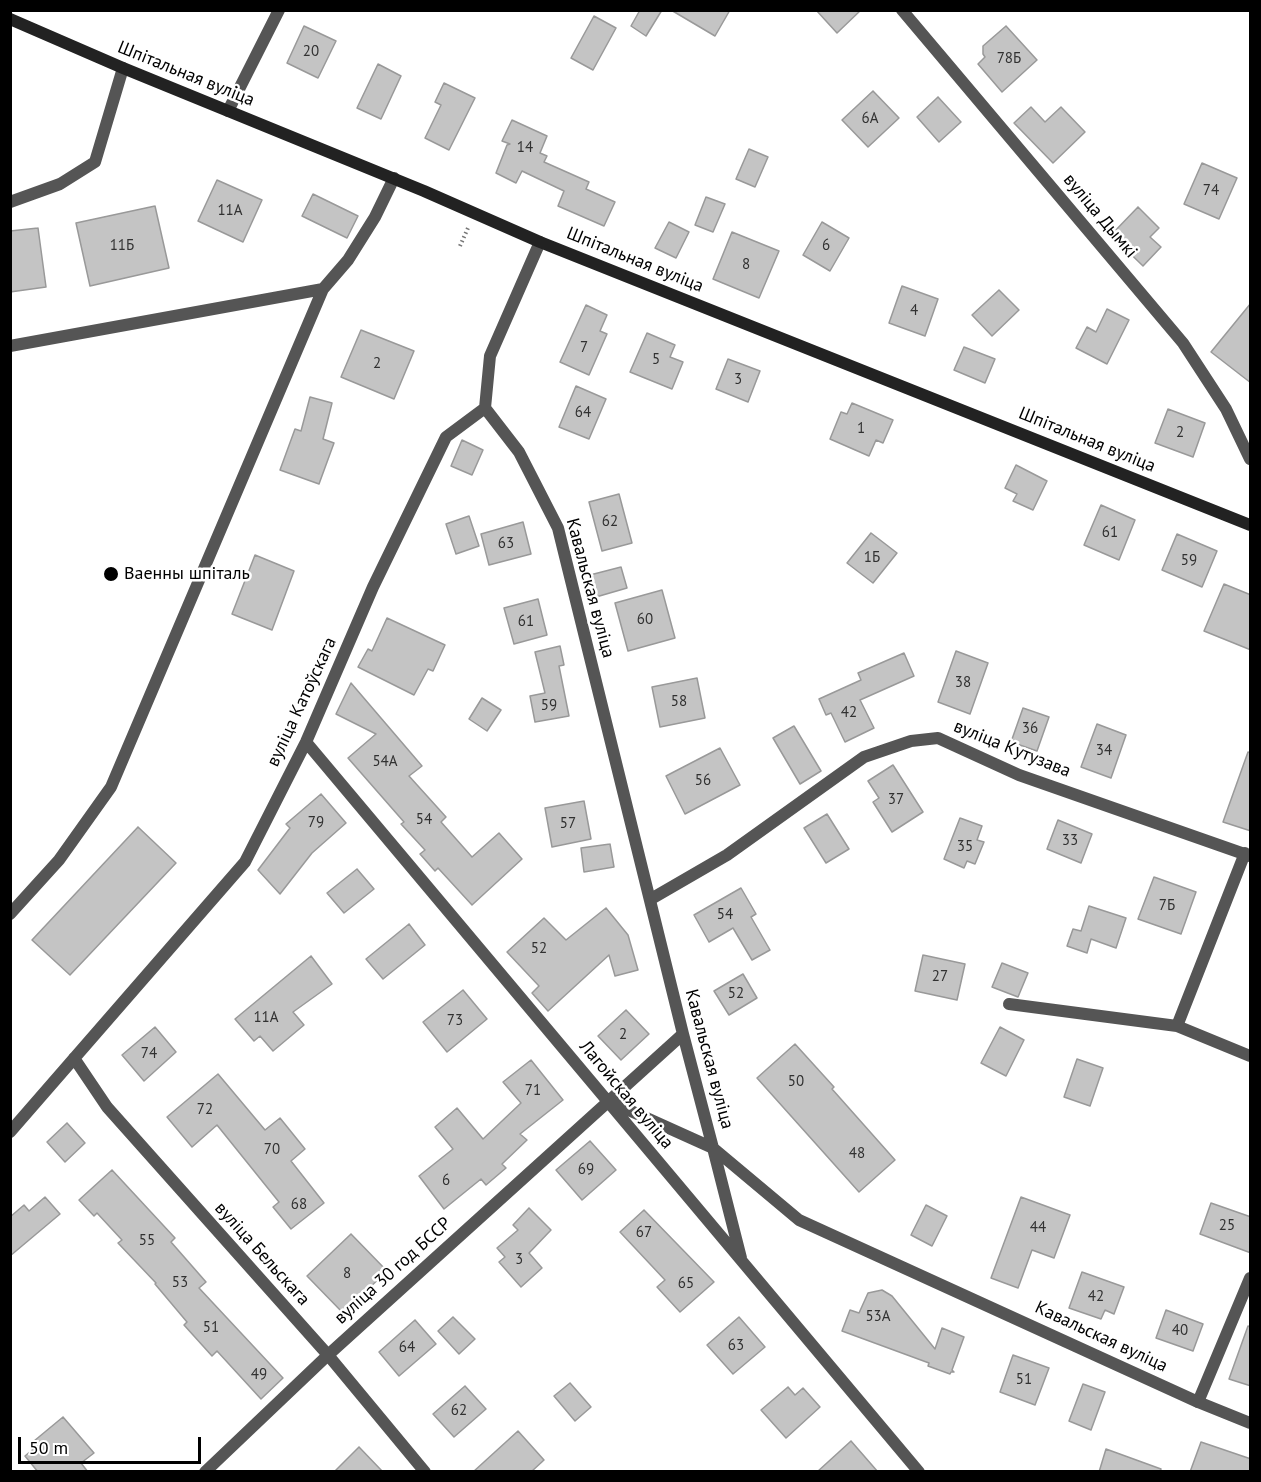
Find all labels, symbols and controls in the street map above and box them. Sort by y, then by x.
street label: Шпітальная вуліца [114,37,258,111]
house number: 20 [303,43,319,61]
house number: 78Б [997,50,1021,68]
house number: 6А [862,110,878,128]
house number: 14 [517,139,533,157]
street label: вуліца Дымкі [1058,169,1142,263]
house number: 74 [1203,182,1219,200]
house number: 11А [217,202,243,220]
street label: Шпітальная вуліца [563,223,707,297]
house number: 11Б [110,237,134,255]
house number: 6 [822,237,830,255]
house number: 8 [742,256,750,274]
house number: 4 [910,302,918,320]
house number: 7 [580,339,588,357]
house number: 5 [652,351,660,369]
house number: 2 [373,355,381,373]
house number: 3 [734,371,742,389]
street label: Шпітальная вуліца [1015,403,1159,477]
house number: 64 [575,404,591,422]
house number: 1 [857,420,865,438]
house number: 2 [1176,424,1184,442]
house number: 62 [602,513,618,531]
street label: Кавальская вуліца [561,516,619,660]
house number: 61 [1102,524,1118,542]
house number: 63 [498,535,514,553]
house number: 1Б [864,549,880,567]
house number: 59 [1181,552,1197,570]
place label: Ваенны шпіталь [124,563,250,585]
marker: Ваенны шпіталь [102,565,120,583]
house number: 60 [637,611,653,629]
house number: 61 [518,613,534,631]
street label: вуліца Катоўскага [263,634,341,770]
house number: 38 [955,674,971,692]
house number: 58 [671,693,687,711]
house number: 59 [541,697,557,715]
house number: 42 [841,704,857,722]
street label: вуліца Кутузава [950,716,1074,782]
house number: 36 [1022,720,1038,738]
house number: 34 [1096,742,1112,760]
house number: 54А [372,753,398,771]
house number: 56 [695,772,711,790]
house number: 37 [888,791,904,809]
house number: 54 [416,811,432,829]
house number: 79 [308,814,324,832]
house number: 57 [560,815,576,833]
house number: 33 [1062,832,1078,850]
house number: 35 [957,838,973,856]
house number: 7Б [1159,897,1175,915]
house number: 54 [717,906,733,924]
house number: 52 [531,940,547,958]
house number: 27 [932,968,948,986]
house number: 52 [728,985,744,1003]
street label: Кавальская вуліца [680,987,738,1131]
house number: 11А [253,1009,279,1027]
house number: 73 [447,1012,463,1030]
house number: 2 [619,1026,627,1044]
street label: Лагойская вуліца [574,1036,678,1154]
house number: 74 [141,1045,157,1063]
house number: 50 [788,1073,804,1091]
house number: 71 [525,1082,541,1100]
house number: 72 [197,1101,213,1119]
house number: 70 [264,1141,280,1159]
house number: 48 [849,1145,865,1163]
house number: 69 [578,1161,594,1179]
house number: 6 [442,1172,450,1190]
house number: 68 [291,1196,307,1214]
street label: вуліца Бельскага [210,1198,314,1310]
street label: вуліца 30 год БССР [330,1213,456,1329]
house number: 25 [1219,1217,1235,1235]
house number: 44 [1030,1219,1046,1237]
house number: 67 [636,1224,652,1242]
house number: 55 [139,1232,155,1250]
house number: 3 [515,1251,523,1269]
house number: 8 [343,1265,351,1283]
house number: 53 [172,1274,188,1292]
house number: 65 [678,1275,694,1293]
house number: 42 [1088,1288,1104,1306]
street label: Кавальская вуліца [1031,1297,1171,1377]
house number: 53А [865,1308,891,1326]
house number: 51 [203,1319,219,1337]
house number: 40 [1172,1322,1188,1340]
house number: 63 [728,1337,744,1355]
house number: 64 [399,1339,415,1357]
house number: 49 [251,1366,267,1384]
house number: 51 [1016,1371,1032,1389]
house number: 62 [451,1402,467,1420]
scale bar [21,1425,204,1463]
text: 50 m [29,1436,68,1459]

